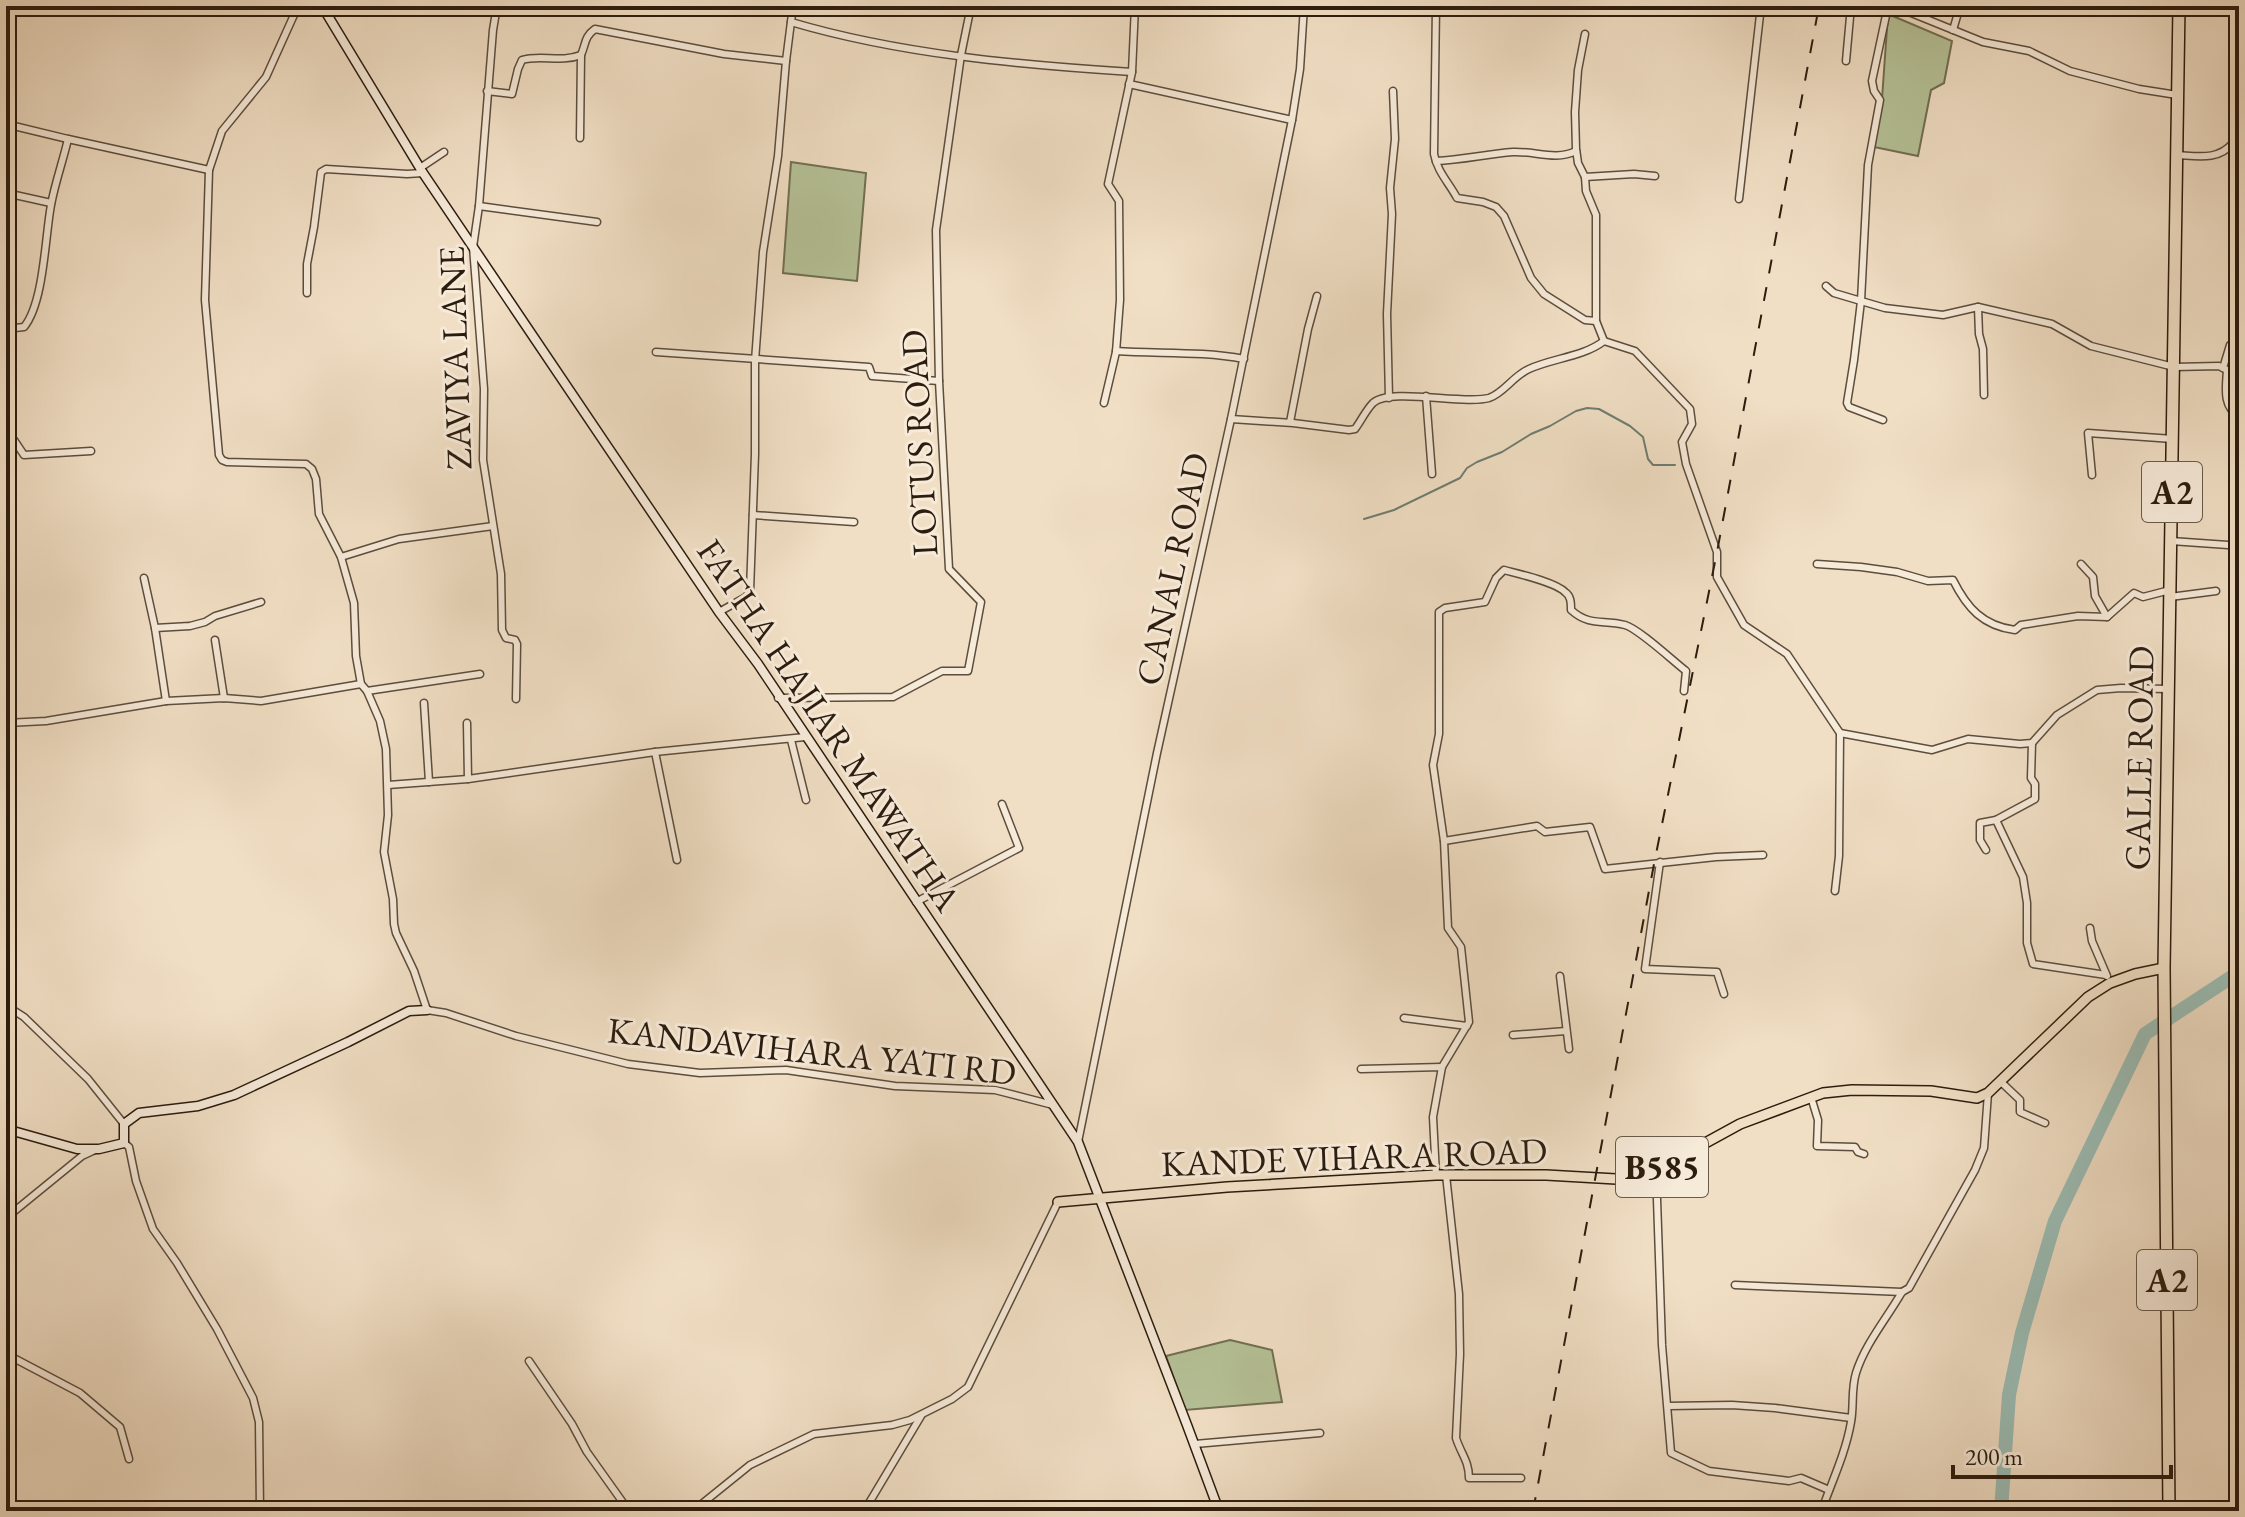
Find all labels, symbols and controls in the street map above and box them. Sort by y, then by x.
street label: ZAVIYA LANE [428,245,482,471]
street label: LOTUS ROAD [890,329,948,557]
street label: CANAL ROAD [1124,449,1220,689]
road number: A2 [2142,462,2202,522]
street label: FATHA HAJIAR MAWATHA [687,530,972,921]
street label: GALLE ROAD [2114,645,2164,871]
street label: KANDAVIHARA YATI RD [605,1006,1019,1096]
street label: KANDE VIHARA ROAD [1160,1127,1548,1187]
road number: B585 [1616,1137,1708,1197]
road number: A2 [2137,1250,2197,1310]
scale bar [1953,1429,2171,1479]
text: 200 m [1965,1441,2023,1472]

